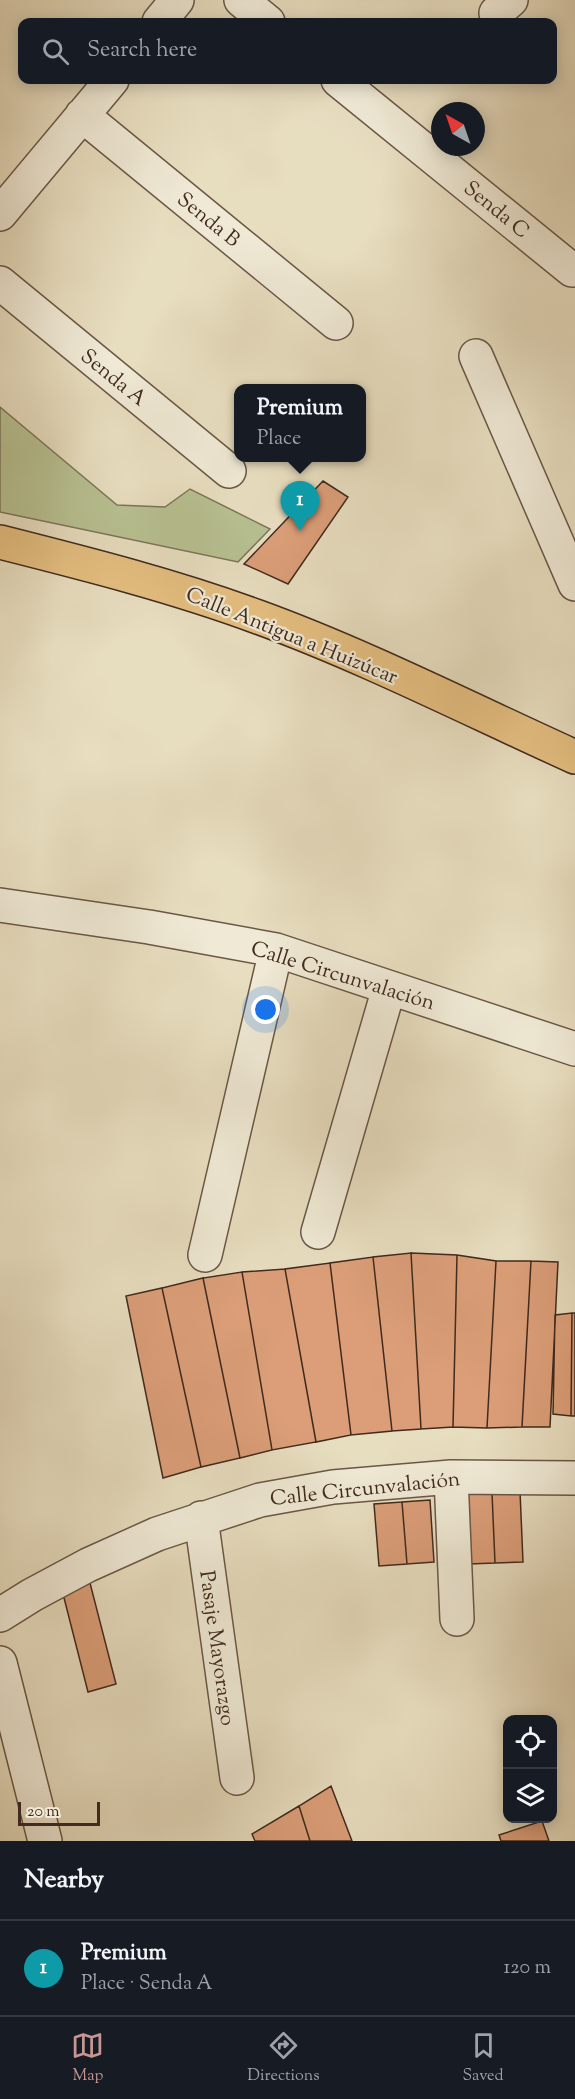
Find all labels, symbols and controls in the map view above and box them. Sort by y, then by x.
search box [18,18,557,84]
icon: search [39,35,72,68]
text: Search here [87,35,197,67]
north arrow [431,102,485,156]
street label: Senda C [456,175,535,247]
street label: Senda B [170,186,246,255]
street label: Senda A [73,342,152,415]
popup [234,384,366,462]
text: Premium [257,393,343,425]
text: Place [257,425,301,454]
pin: 1 [280,482,320,531]
street label: Calle Antigua a Huizúcar [181,581,402,693]
street label: Calle Circunvalación [247,935,438,1019]
your location [251,995,280,1024]
street label: Calle Circunvalación [269,1465,462,1515]
street label: Pasaje Mayorazgo [190,1569,242,1728]
map controls [503,1715,557,1823]
button: locate [503,1715,557,1769]
button: layers [503,1769,557,1823]
scale bar [18,1799,100,1826]
text: 20 m [27,1801,60,1824]
text: Nearby [24,1862,104,1899]
text: Premium [81,1938,167,1970]
text: 1 [40,1954,47,1983]
text: 120 m [503,1954,551,1983]
text: Place · Senda A [81,1970,213,1999]
tab: Map [71,2029,104,2088]
tab: Directions [247,2029,320,2088]
tab: Saved [462,2029,504,2088]

